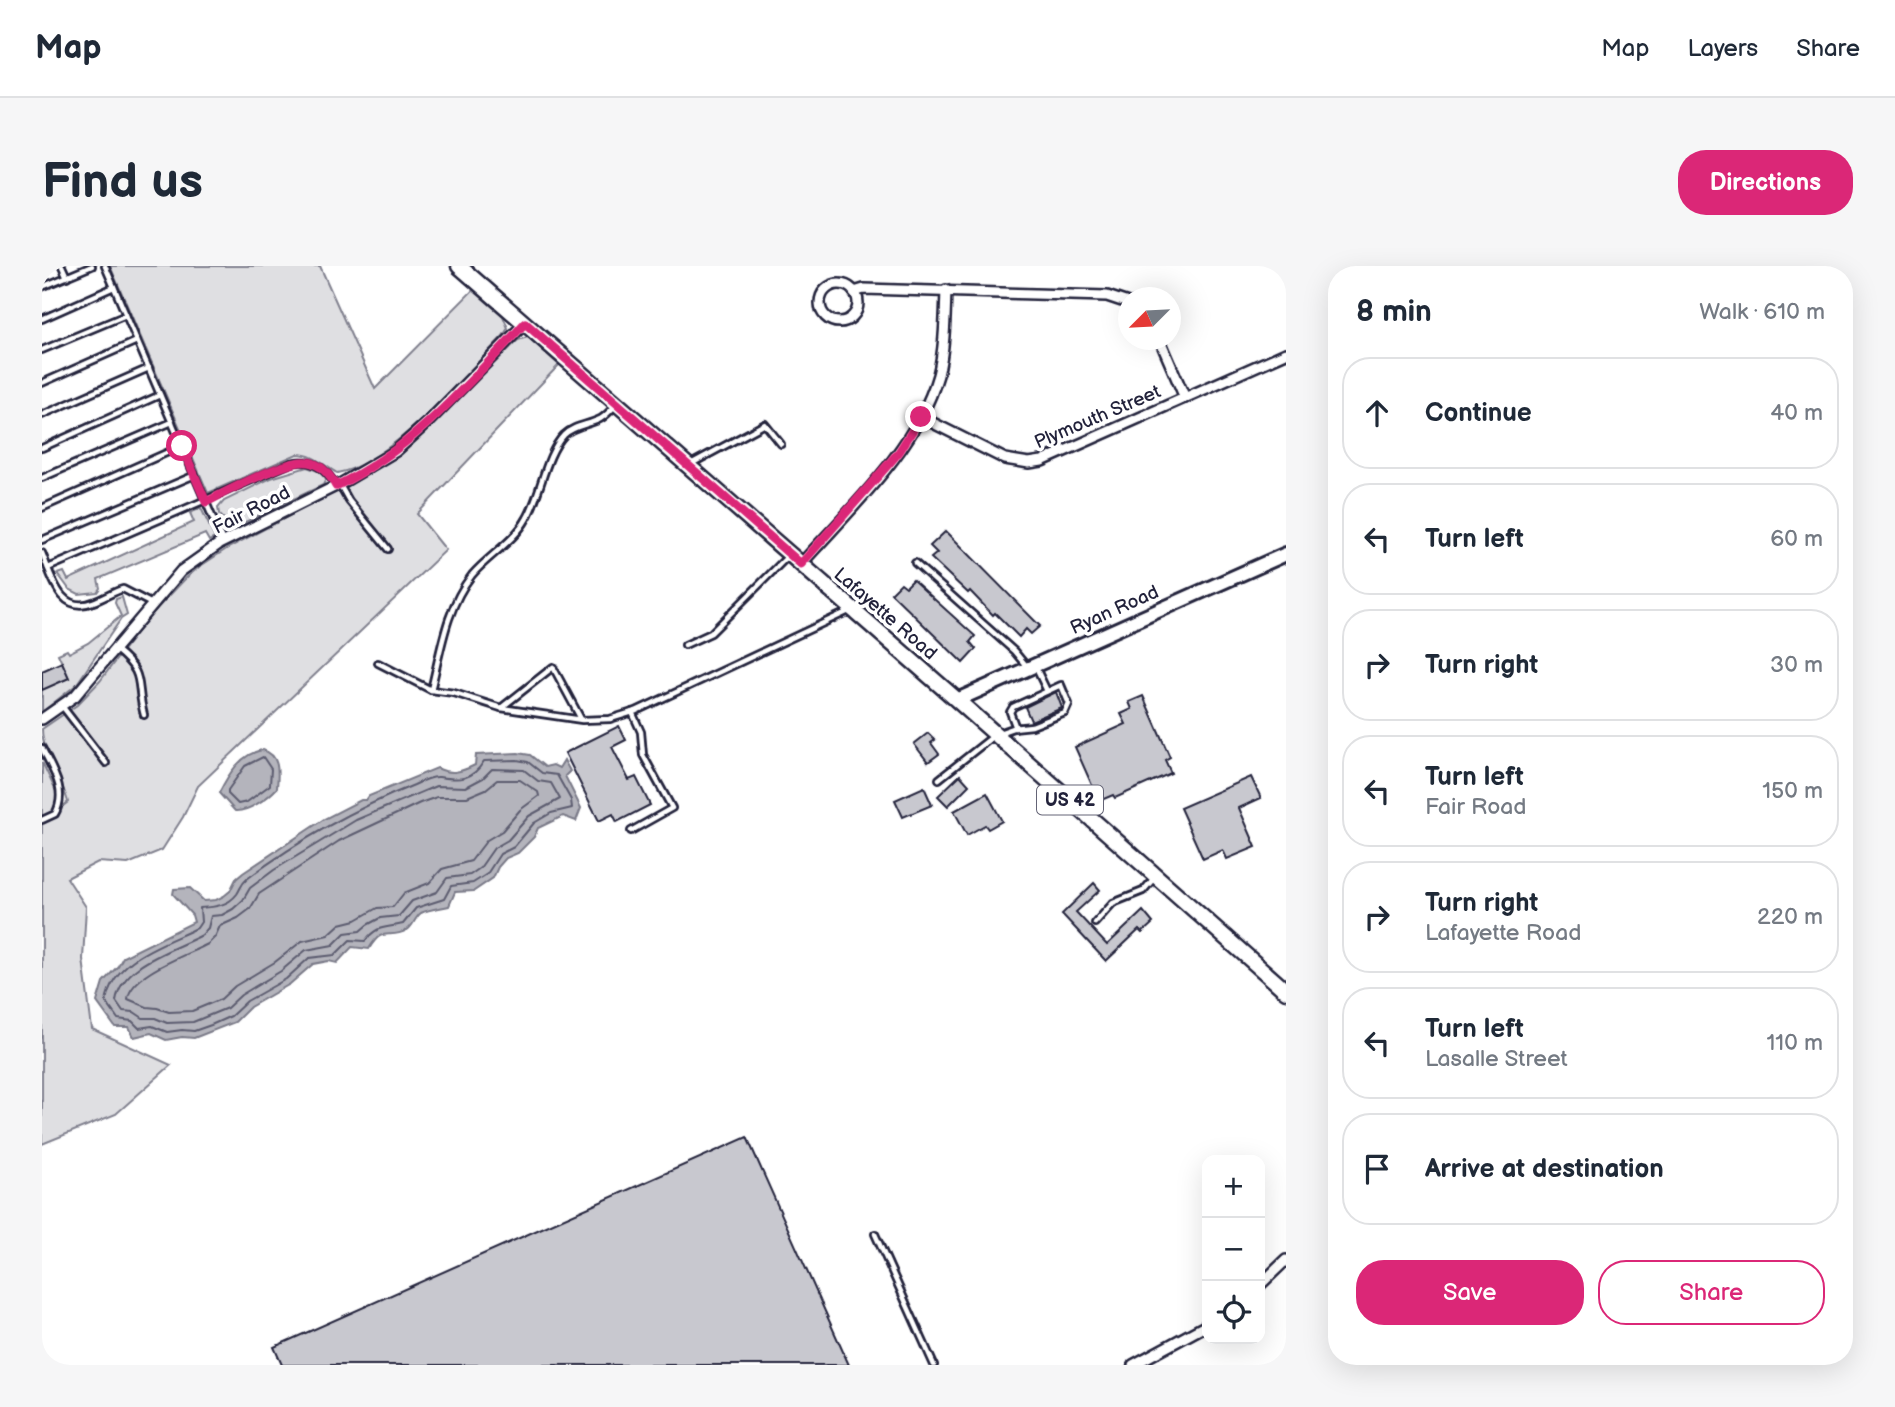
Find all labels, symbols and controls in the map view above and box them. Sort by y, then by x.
text: Map [35,28,101,68]
text: Map [1601,34,1649,63]
text: Layers [1687,34,1758,63]
text: Share [1796,34,1860,63]
button: Directions [1678,150,1853,215]
text: Find us [42,153,203,212]
north arrow [1118,287,1181,350]
text: 8 min [1356,294,1432,330]
text: Walk · 610 m [1699,298,1825,326]
street label: Plymouth Street [1031,380,1164,454]
icon: ahead [1358,394,1396,432]
text: Continue [1425,398,1532,429]
text: 40 m [1770,399,1823,427]
route end [905,401,936,432]
route start [166,430,197,461]
street label: Fair Road [209,481,294,540]
icon: left [1358,520,1396,558]
text: Turn left [1425,524,1524,555]
text: 60 m [1770,525,1823,553]
street label: Lafayette Road [829,563,941,665]
street label: Ryan Road [1067,581,1162,640]
icon: right [1358,646,1396,684]
text: Turn right [1425,650,1538,681]
text: 30 m [1770,651,1823,679]
text: Turn left [1425,762,1524,793]
icon: left [1358,772,1396,810]
text: 150 m [1762,777,1823,805]
road number: US 42 [1037,786,1103,814]
text: Fair Road [1425,793,1527,821]
text: Turn right [1425,888,1538,919]
icon: right [1358,898,1396,936]
text: 220 m [1757,903,1823,931]
text: Lafayette Road [1425,919,1581,947]
text: Turn left [1425,1014,1524,1045]
icon: left [1358,1024,1396,1062]
text: 110 m [1766,1029,1823,1057]
text: Lasalle Street [1425,1045,1568,1073]
icon: arrive [1358,1150,1396,1188]
text: Arrive at destination [1425,1154,1664,1185]
map controls [1202,1155,1265,1344]
button: + [1202,1155,1265,1218]
button: − [1202,1218,1265,1281]
button: Save [1356,1260,1584,1325]
button: Share [1598,1260,1825,1325]
button: locate [1202,1281,1265,1344]

